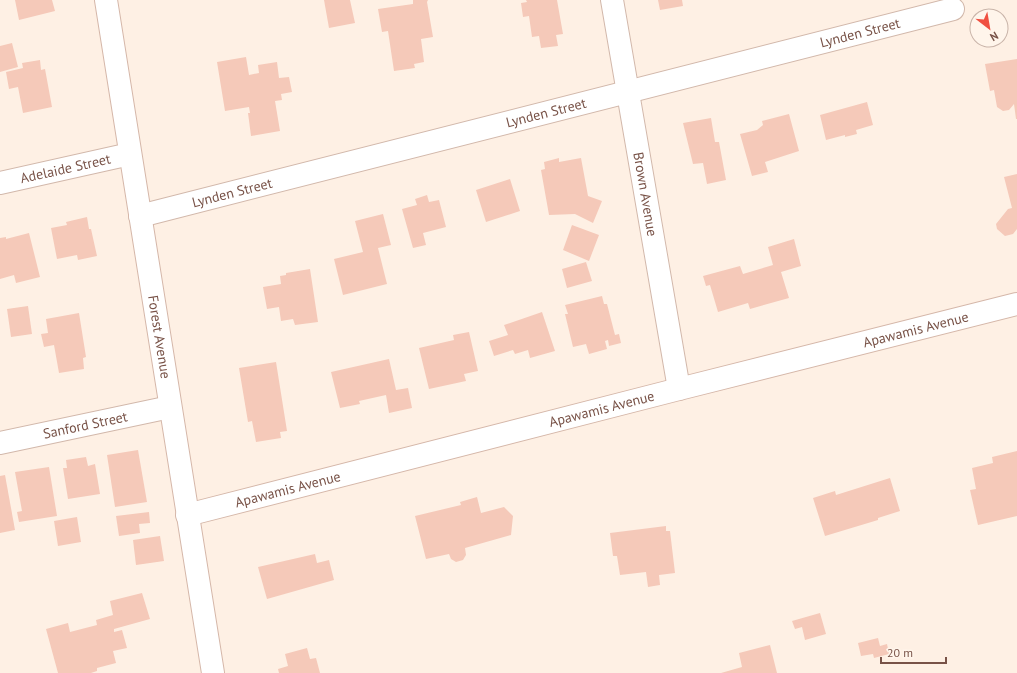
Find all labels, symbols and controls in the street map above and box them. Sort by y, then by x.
north arrow [969,8,1009,48]
street label: Lynden Street [818,14,902,52]
text: N [987,29,1001,44]
street label: Lynden Street [504,94,588,131]
street label: Adelaide Street [19,150,112,187]
street label: Brown Avenue [629,151,662,238]
street label: Lynden Street [190,174,274,211]
street label: Forest Avenue [144,294,175,380]
street label: Apawamis Avenue [861,308,970,351]
street label: Apawamis Avenue [547,387,656,431]
street label: Sanford Street [41,407,129,443]
street label: Apawamis Avenue [233,467,342,511]
scale bar [881,639,946,665]
text: 20 m [887,645,913,660]

